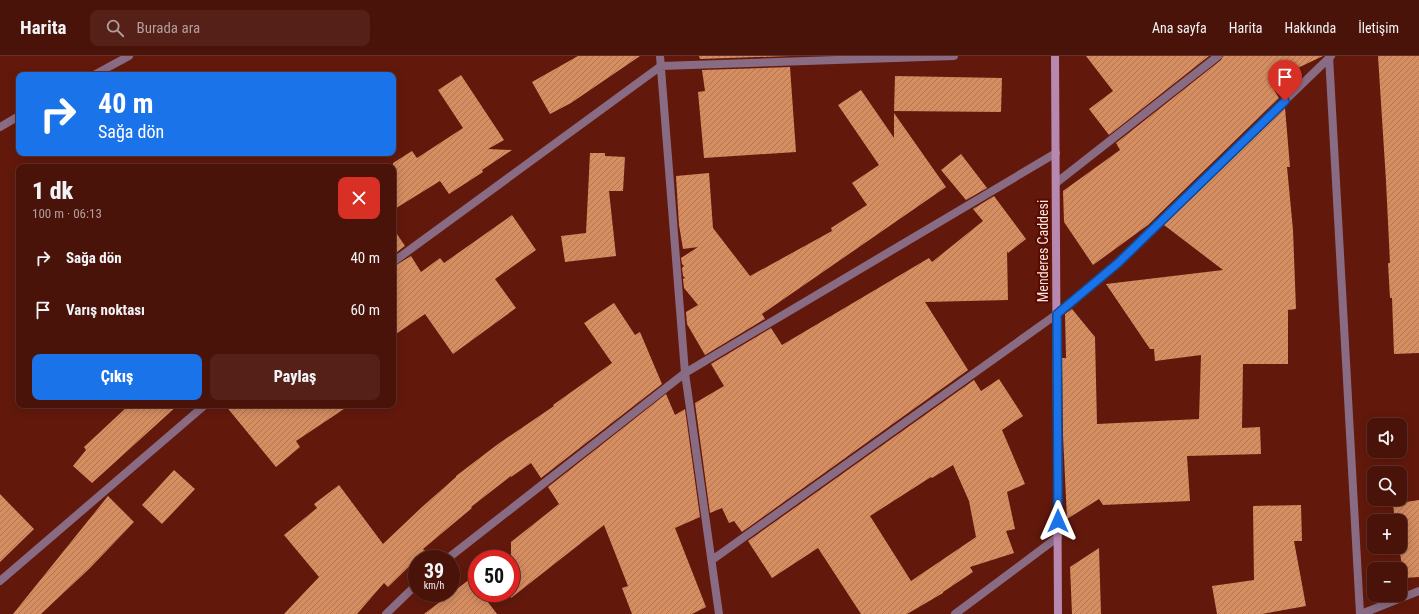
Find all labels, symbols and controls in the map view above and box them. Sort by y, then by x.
search box [90,10,370,46]
text: Harita [20,16,66,39]
icon: search [104,17,126,39]
text: Burada ara [136,19,200,37]
text: Ana sayfa [1152,20,1207,36]
text: Harita [1229,20,1262,36]
text: Hakkında [1284,20,1336,36]
text: İletişim [1358,20,1399,36]
pin [1268,60,1302,101]
icon: arrive [1274,66,1296,88]
text: 40 m [98,87,154,120]
icon: right [32,88,84,140]
text: Sağa dön [98,121,164,142]
text: 1 dk [32,177,73,205]
button: close [338,177,380,219]
street label: Menderes Caddesi [1035,200,1051,302]
text: 100 m · 06:13 [32,206,102,221]
icon: right [32,247,54,269]
text: Sağa dön [66,249,122,267]
text: 40 m [350,249,380,267]
icon: arrive [32,299,54,321]
text: Varış noktası [66,301,145,319]
text: 60 m [350,301,380,319]
button: Çıkış [32,354,202,400]
button: Paylaş [210,354,380,400]
map controls [1367,418,1407,602]
button: sound [1367,418,1407,458]
button: search [1367,466,1407,506]
position arrow [1037,500,1079,542]
button: + [1367,514,1407,554]
speed limit sign: 50 [468,550,520,602]
text: 39 [424,559,444,583]
button: − [1367,562,1407,602]
text: km/h [424,580,444,591]

